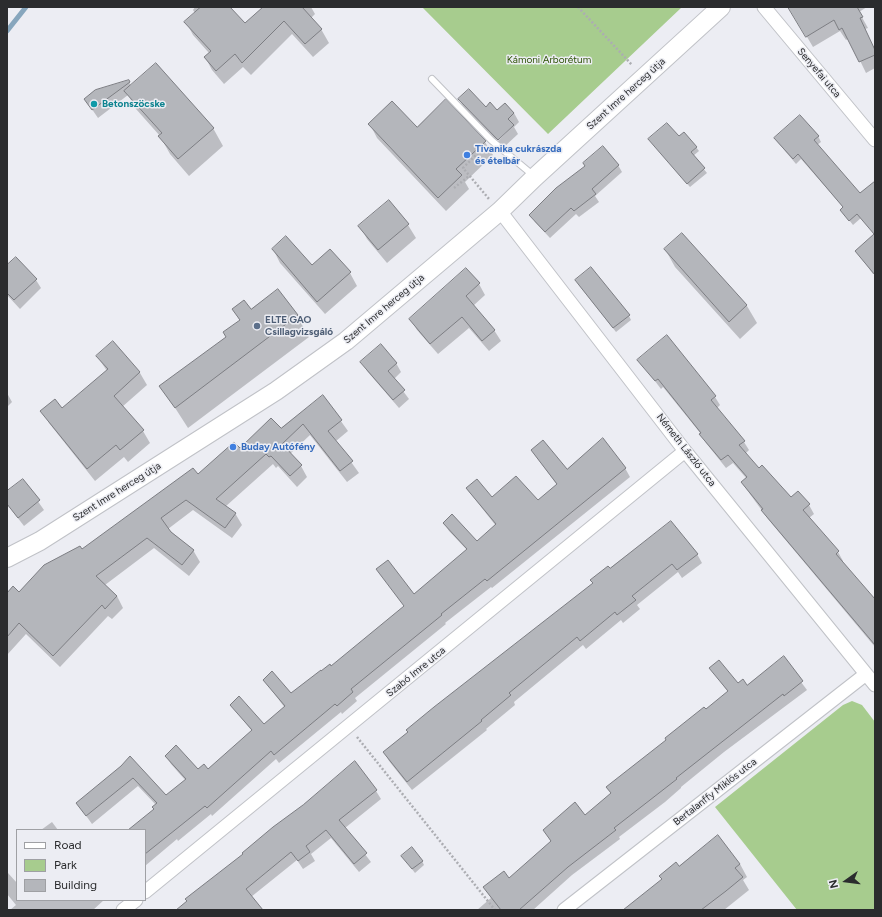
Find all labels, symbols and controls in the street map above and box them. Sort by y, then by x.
street label: Senyefai utca [795,46,843,100]
park label: Kámoni Arborétum [507,54,591,66]
street label: Szent Imre herceg útja [584,56,668,132]
place label: Betonszöcske [102,98,165,110]
marker: Betonszöcske [89,99,99,109]
place label: Tivanika cukrászda és ételbár [475,143,562,166]
marker: Tivanika cukrászda és ételbár [462,150,472,160]
street label: Szent Imre herceg útja [341,272,427,346]
place label: ELTE GAO Csillagvizsgáló [265,314,333,338]
marker: ELTE GAO Csillagvizsgáló [252,321,262,331]
street label: Németh László utca [654,411,718,489]
place label: Buday Autófény [241,441,315,453]
marker: Buday Autófény [228,442,238,452]
street label: Szent Imre herceg útja [71,460,163,524]
street label: Szabó Imre utca [384,644,448,700]
street label: Bertalanffy Miklós utca [671,756,759,828]
legend [16,829,146,901]
text: Road [54,838,82,852]
text: Park [54,858,77,872]
north arrow [826,861,866,901]
text: Building [54,878,97,892]
text: N [827,878,841,890]

